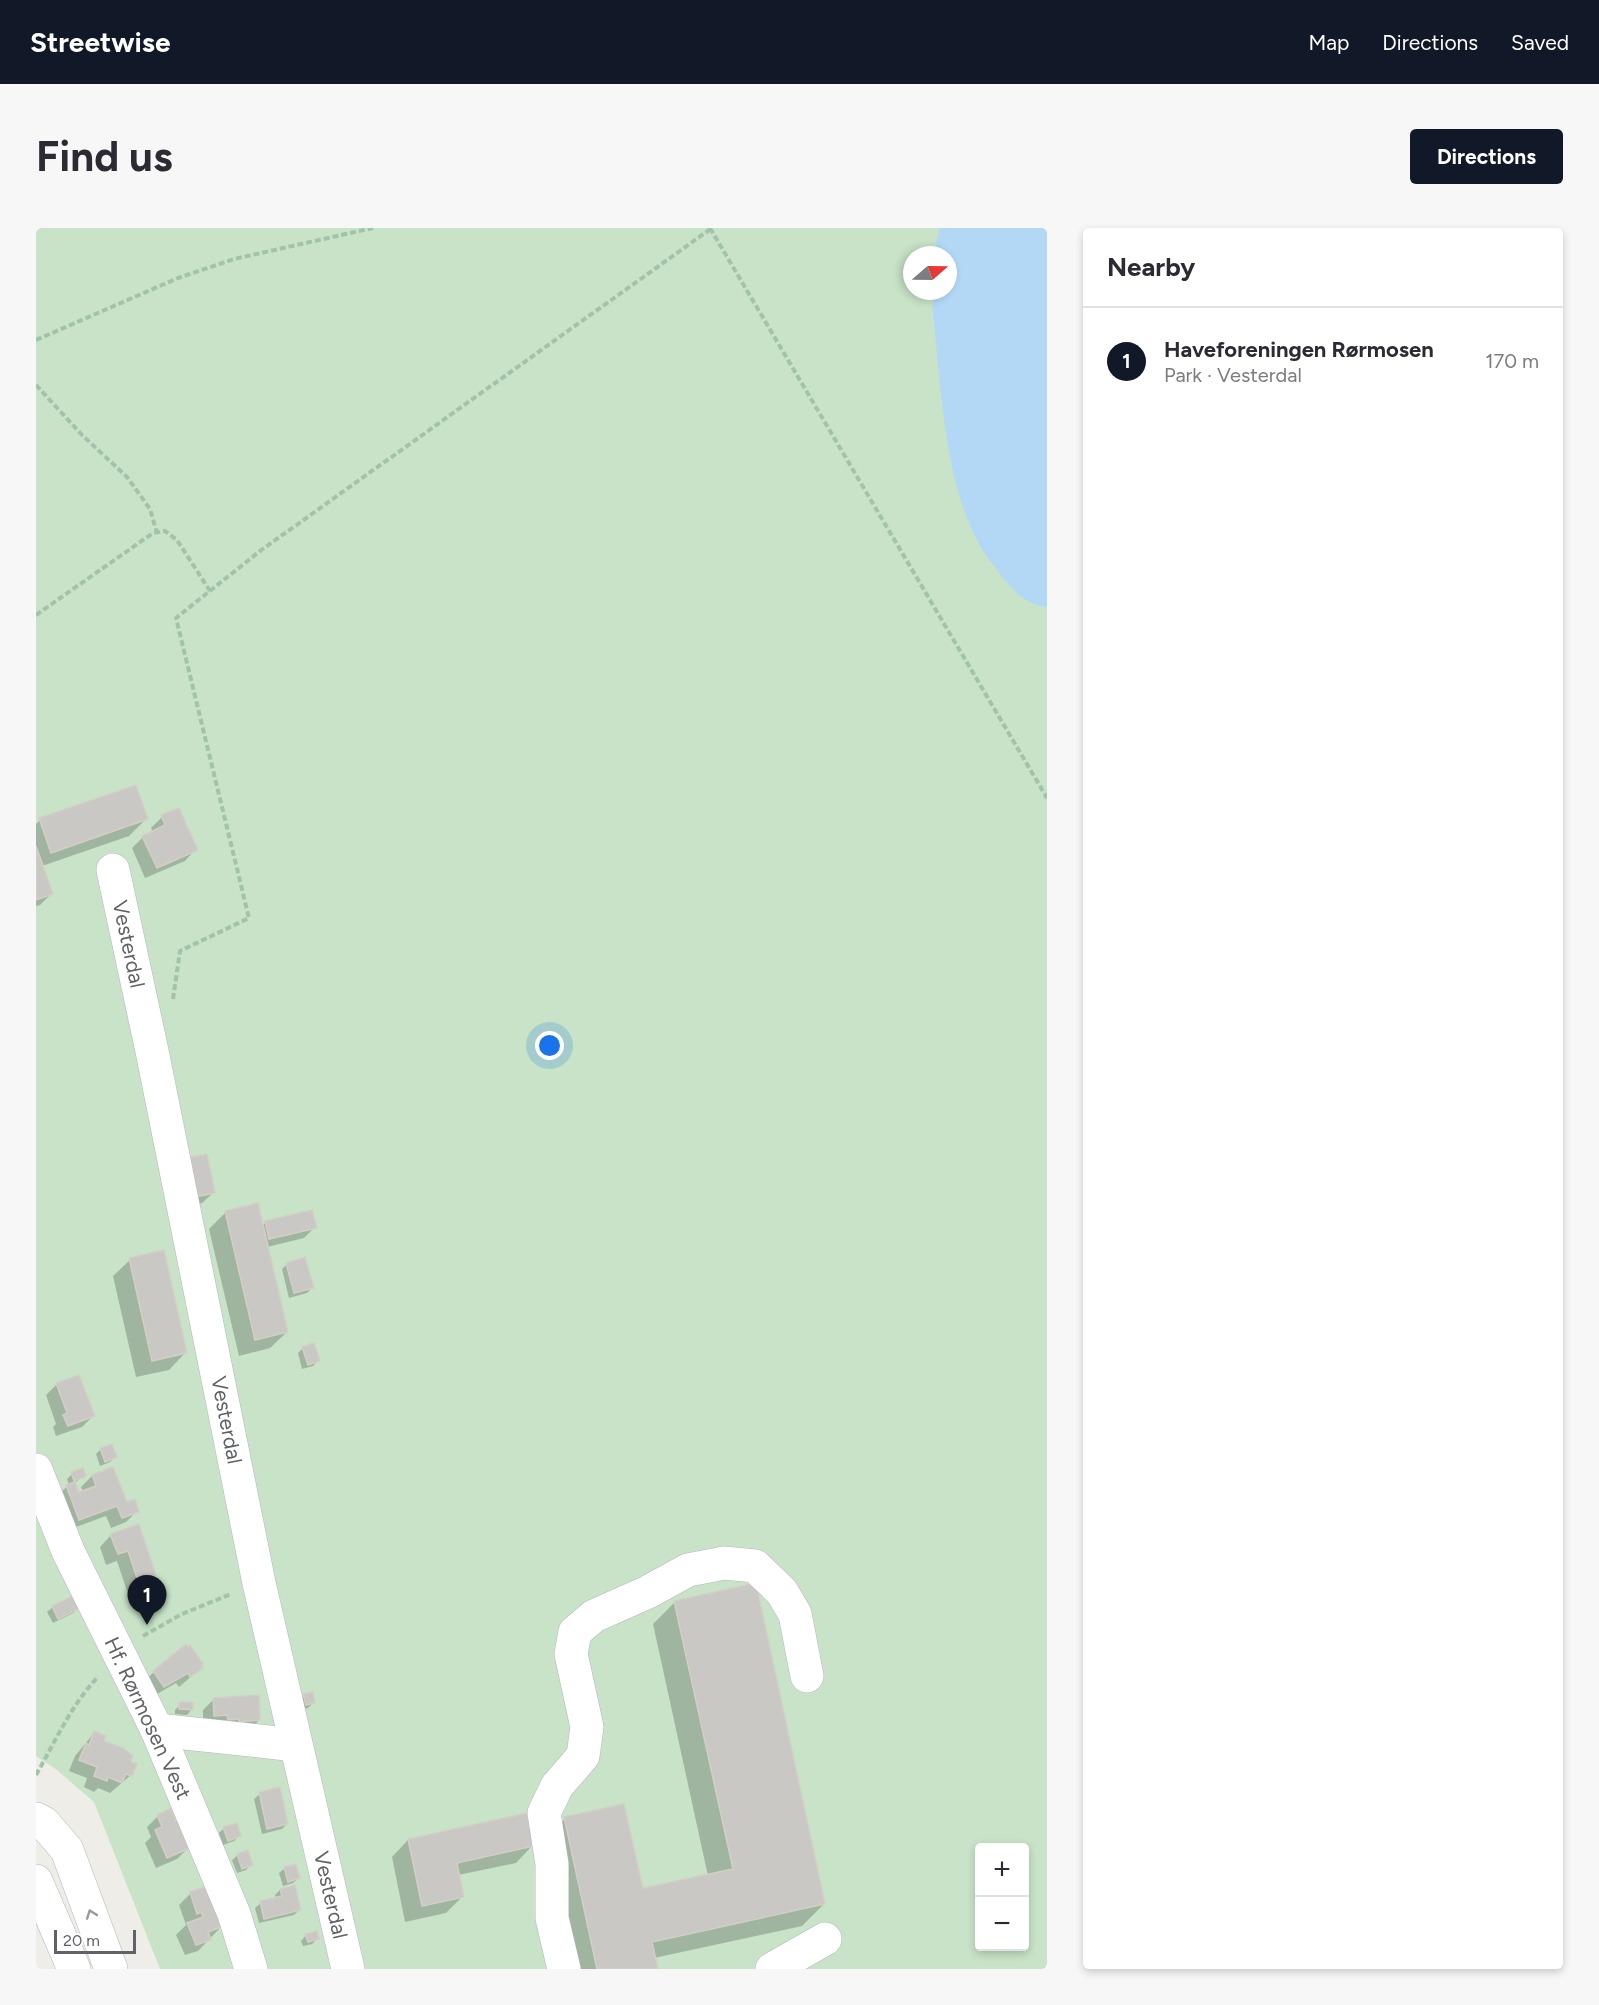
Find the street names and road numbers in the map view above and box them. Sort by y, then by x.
street label: Vesterdal [108,898,150,990]
street label: Vesterdal [206,1374,248,1466]
street label: Hf. Rørmosen Vest [99,1633,197,1803]
street label: Vesterdal [309,1849,353,1941]

